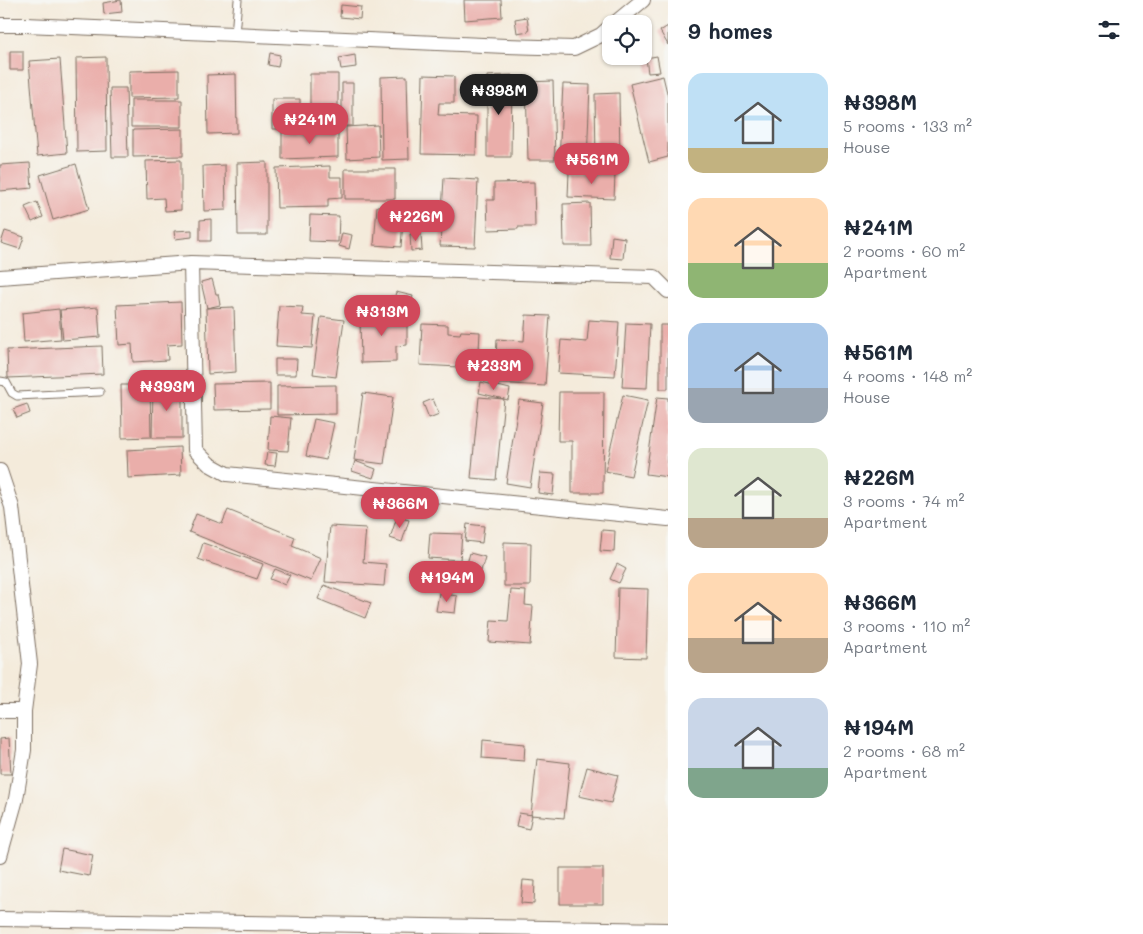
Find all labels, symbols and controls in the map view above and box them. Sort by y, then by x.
map controls [602,15,652,65]
button: locate [602,15,652,65]
icon: filters [1095,16,1123,44]
text: 9 homes [688,17,773,44]
pin: ₦398M [464,74,534,116]
text: ₦398M [471,79,527,100]
text: ₦398M [843,88,917,115]
icon: home [728,93,788,153]
pin: ₦241M [275,102,345,145]
text: ₦241M [283,108,337,129]
text: 5 rooms · 133 m² [843,115,972,136]
text: House [843,136,890,157]
pin: ₦561M [557,142,627,185]
text: ₦561M [565,148,619,169]
pin: ₦226M [381,200,451,242]
text: ₦226M [389,205,443,226]
text: ₦241M [843,213,913,240]
icon: home [728,218,788,278]
text: 2 rooms · 60 m² [843,240,965,261]
text: Apartment [843,261,928,282]
pin: ₦313M [347,294,417,337]
text: ₦313M [355,300,409,321]
text: ₦561M [843,338,913,365]
icon: home [728,343,788,403]
pin: ₦233M [459,348,529,391]
text: ₦233M [466,354,522,375]
text: 4 rooms · 148 m² [843,365,972,386]
pin: ₦393M [132,370,202,412]
text: ₦393M [139,375,195,396]
text: House [843,386,890,407]
text: ₦226M [843,463,915,490]
icon: home [728,468,788,528]
pin: ₦366M [365,486,435,529]
text: 3 rooms · 74 m² [843,490,964,511]
text: ₦366M [372,492,428,513]
text: Apartment [843,511,928,532]
pin: ₦194M [412,560,482,603]
text: ₦194M [420,566,474,587]
text: ₦366M [843,588,917,615]
icon: home [728,593,788,653]
text: 3 rooms · 110 m² [843,615,970,636]
text: Apartment [843,636,928,657]
text: ₦194M [843,713,914,740]
icon: home [728,718,788,778]
text: 2 rooms · 68 m² [843,740,965,761]
text: Apartment [843,761,928,782]

